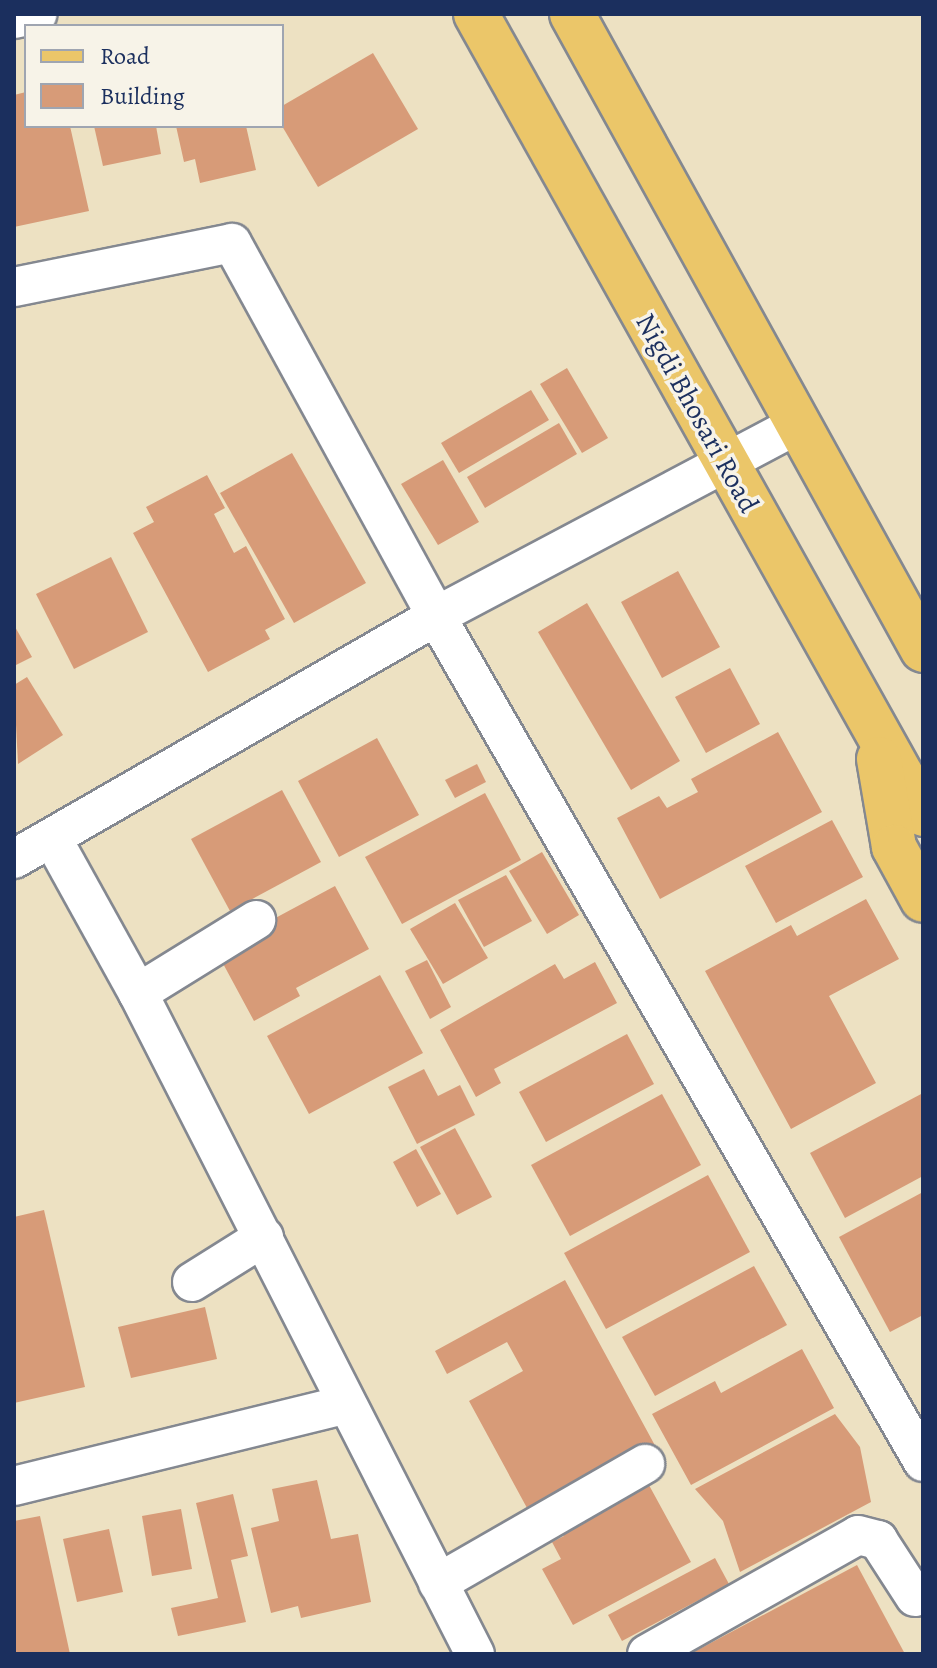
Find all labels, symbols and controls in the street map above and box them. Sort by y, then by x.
legend [24,24,284,128]
text: Road [100,40,150,72]
text: Building [100,80,185,112]
street label: Nigdi Bhosari Road [628,307,766,519]

